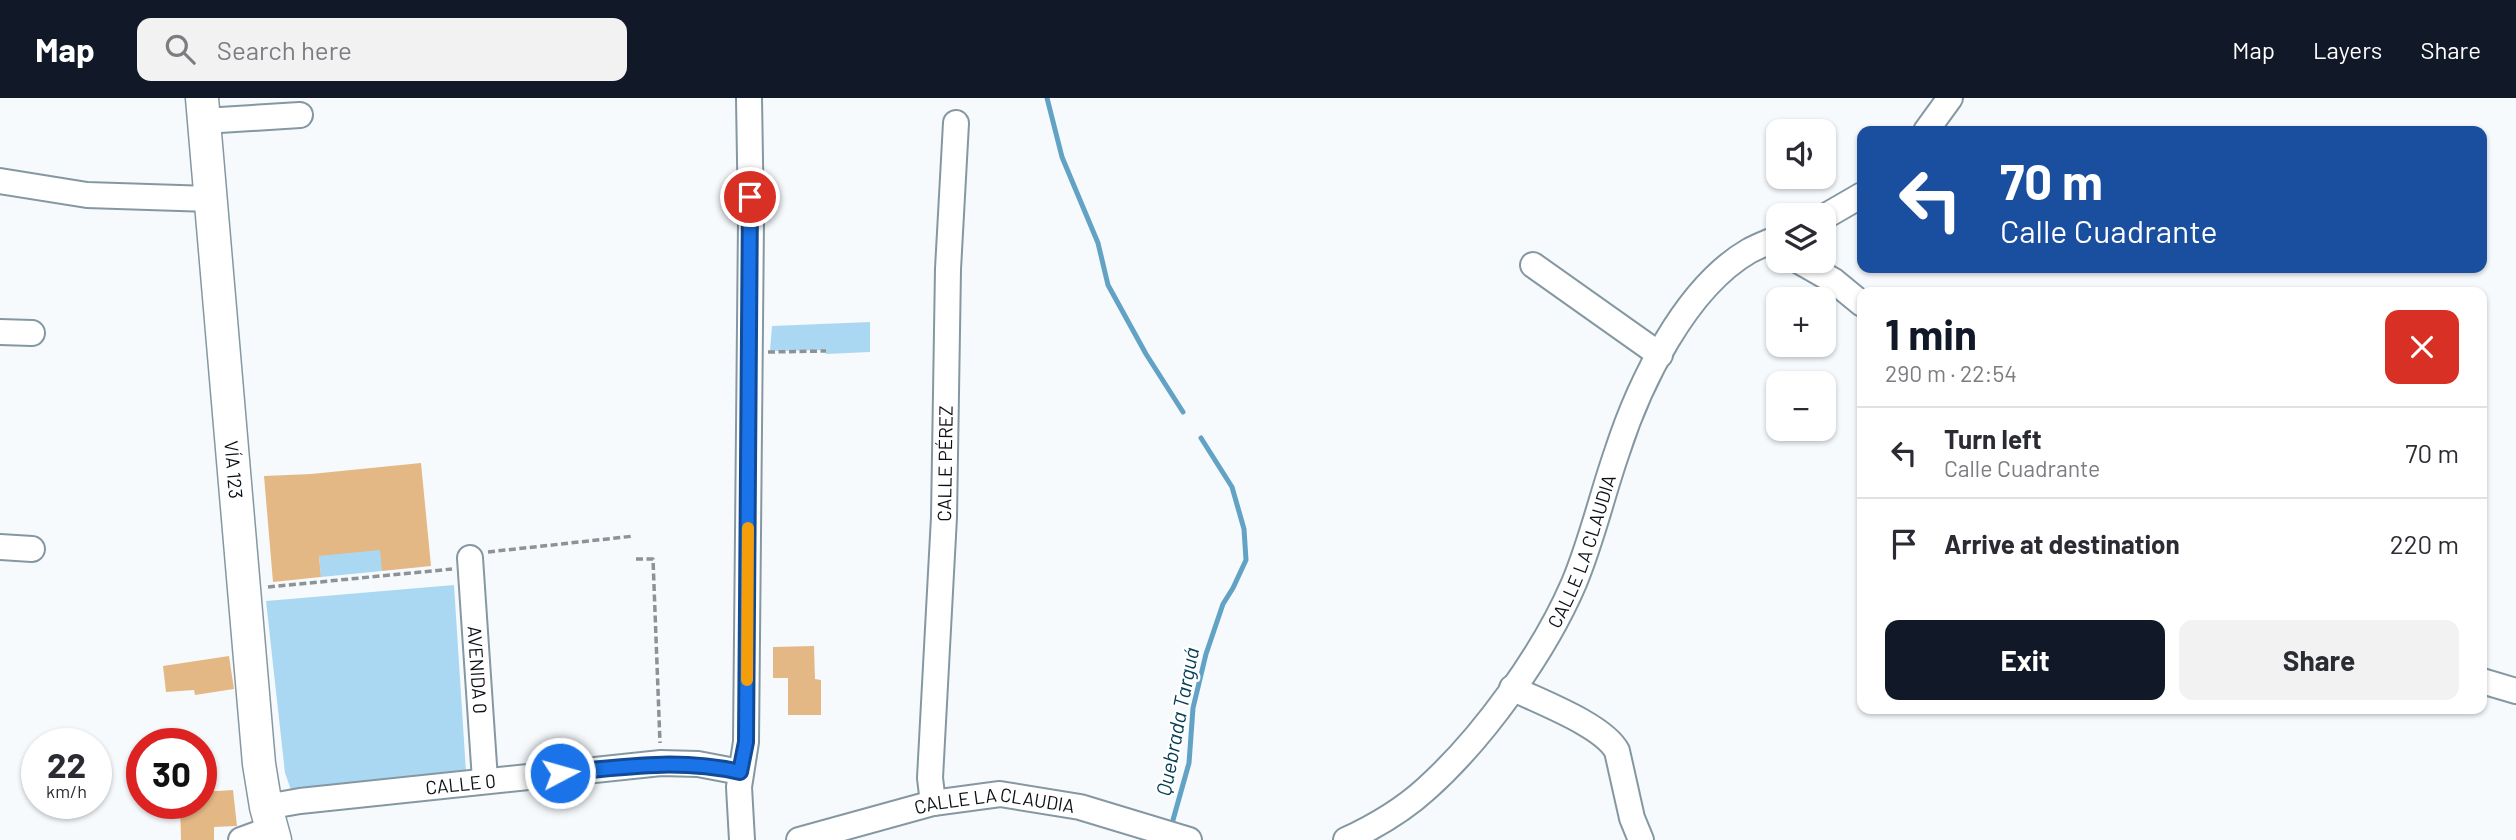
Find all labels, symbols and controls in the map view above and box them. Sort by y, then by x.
search box [137,18,627,81]
text: Map [35,29,95,69]
icon: search [161,30,199,68]
text: Search here [217,34,352,65]
text: Map [2232,35,2275,64]
text: Layers [2313,35,2382,64]
text: Share [2420,35,2481,64]
map controls [1766,119,1836,441]
button: sound [1766,119,1836,189]
text: 70 m [2000,151,2103,210]
icon: left [1885,154,1976,245]
pin [720,167,780,227]
icon: arrive [731,178,769,216]
button: layers [1766,203,1836,273]
text: Calle Cuadrante [2000,211,2218,249]
button: + [1766,287,1836,357]
text: 1 min [1885,308,1977,358]
button: close [2385,310,2459,384]
text: 290 m · 22:54 [1885,359,2017,387]
button: − [1766,371,1836,441]
street label: CALLE PÉREZ [932,405,957,522]
text: Turn left [1944,423,2042,454]
icon: left [1885,434,1923,472]
text: 70 m [2405,437,2459,468]
street label: VÍA 123 [220,440,248,499]
text: Calle Cuadrante [1944,454,2100,482]
street label: CALLE LA CLAUDIA [1542,472,1620,632]
icon: arrive [1885,525,1923,563]
text: Arrive at destination [1944,528,2180,559]
text: 220 m [2390,528,2459,559]
button: Exit [1885,620,2165,700]
button: Share [2179,620,2459,700]
street label: AVENIDA 0 [464,625,492,715]
water label: Quebrada Targuá [1150,645,1203,798]
speed limit sign: 30 [126,728,217,819]
position arrow [523,736,597,810]
text: 22 [47,743,86,785]
street label: CALLE 0 [424,768,497,799]
text: km/h [46,780,87,802]
street label: CALLE LA CLAUDIA [911,782,1076,819]

